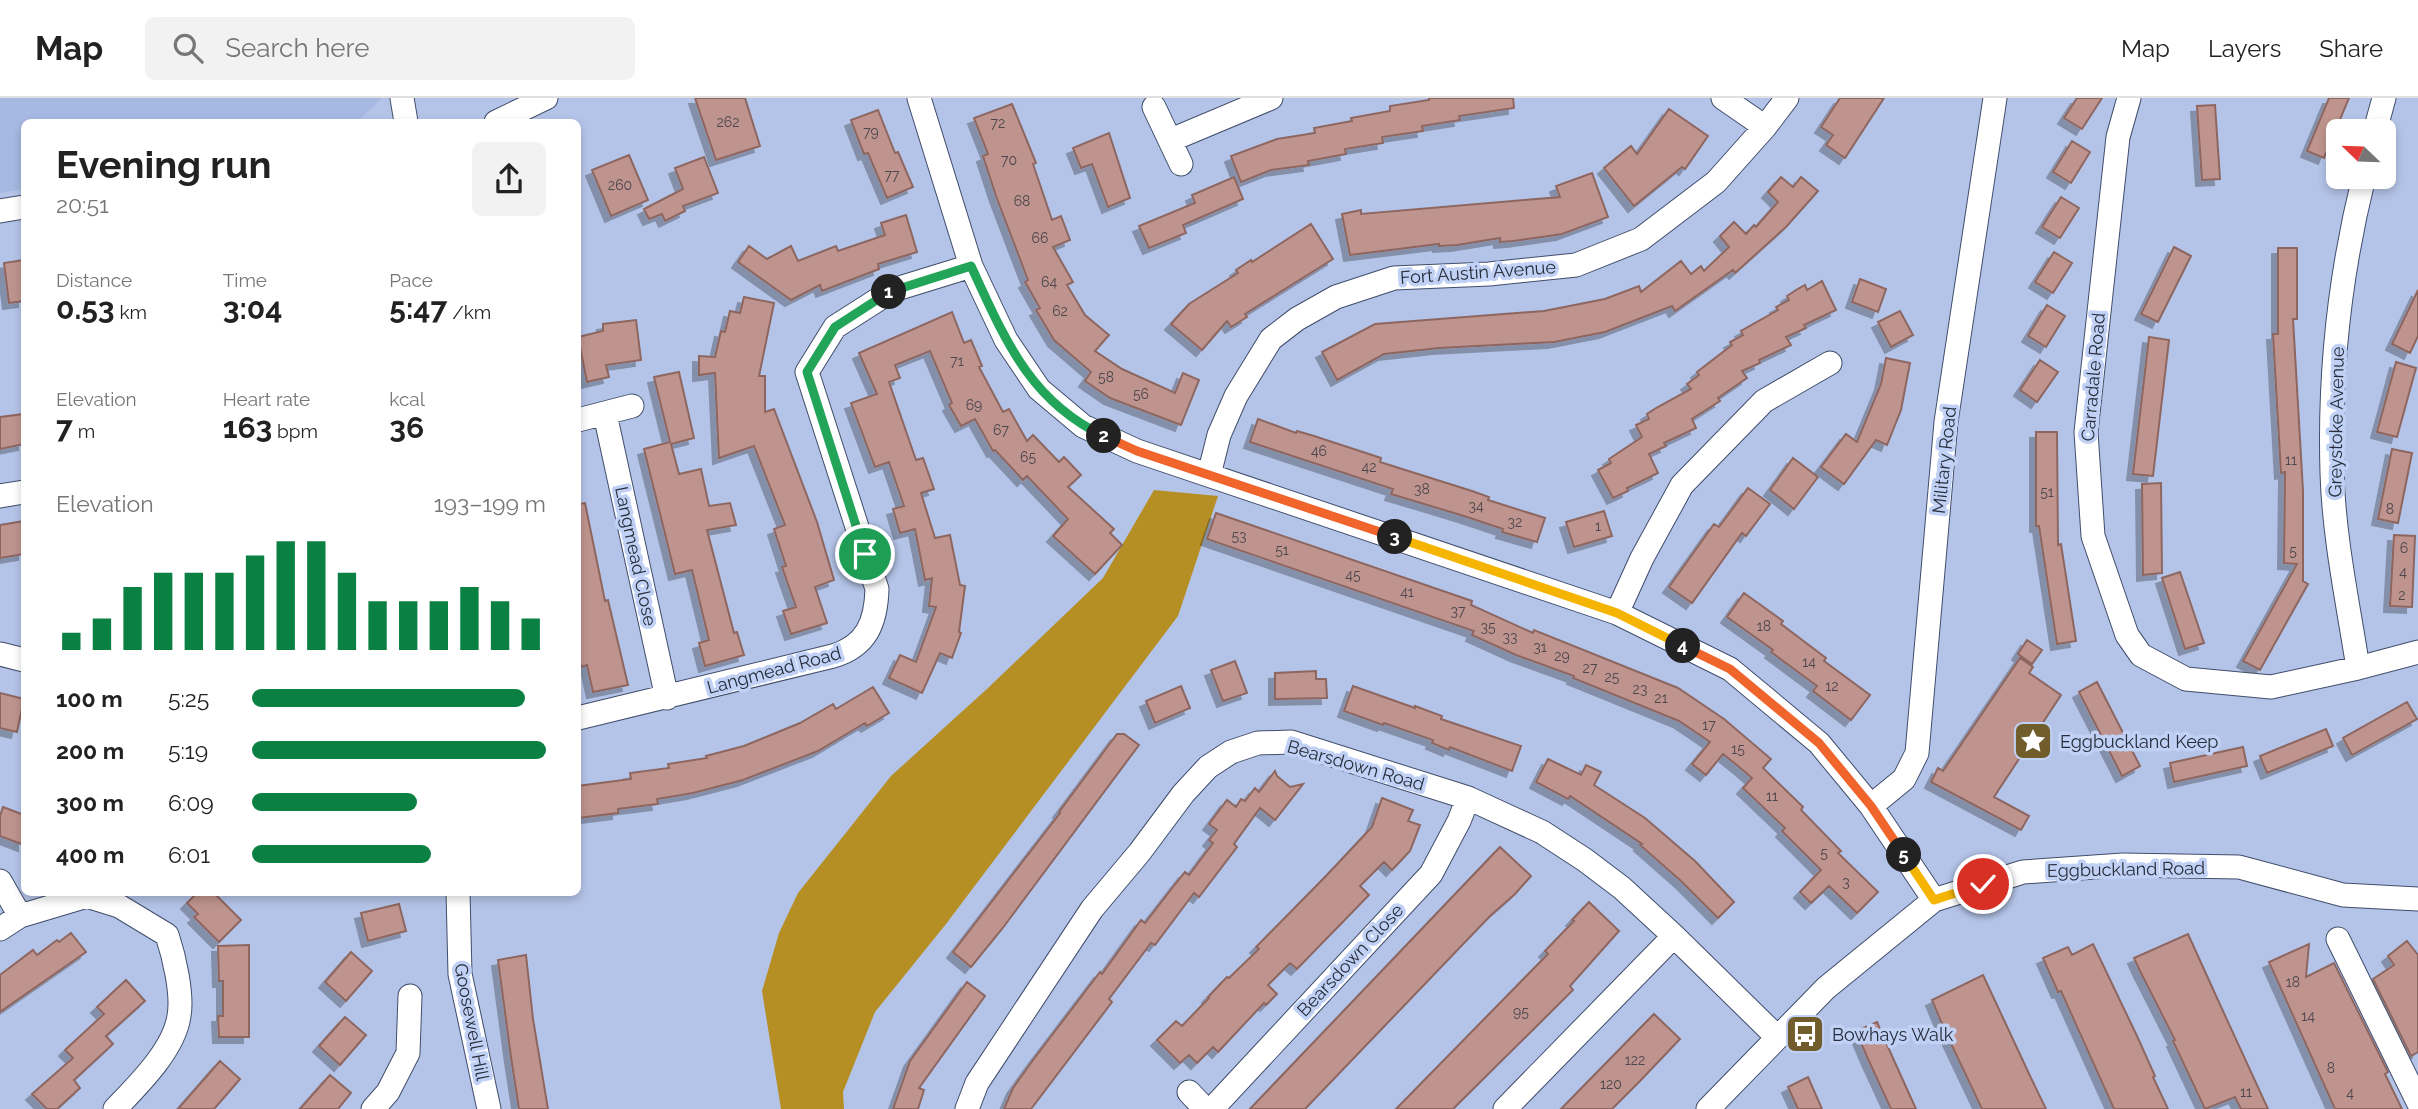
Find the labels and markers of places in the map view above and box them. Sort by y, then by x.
pin: 1 [872,274,906,310]
pin: 2 [1086,418,1122,454]
pin: 3 [1378,520,1412,555]
pin [835,524,895,584]
pin: 4 [1666,628,1700,664]
place icon: Eggbuckland Keep [2012,720,2054,762]
place label: Eggbuckland Keep [2060,731,2218,752]
pin: 5 [1886,838,1922,872]
pin [1953,854,2013,914]
bus stop icon: Bowhays Walk [1784,1013,1826,1055]
place label: Bowhays Walk [1832,1024,1954,1045]

